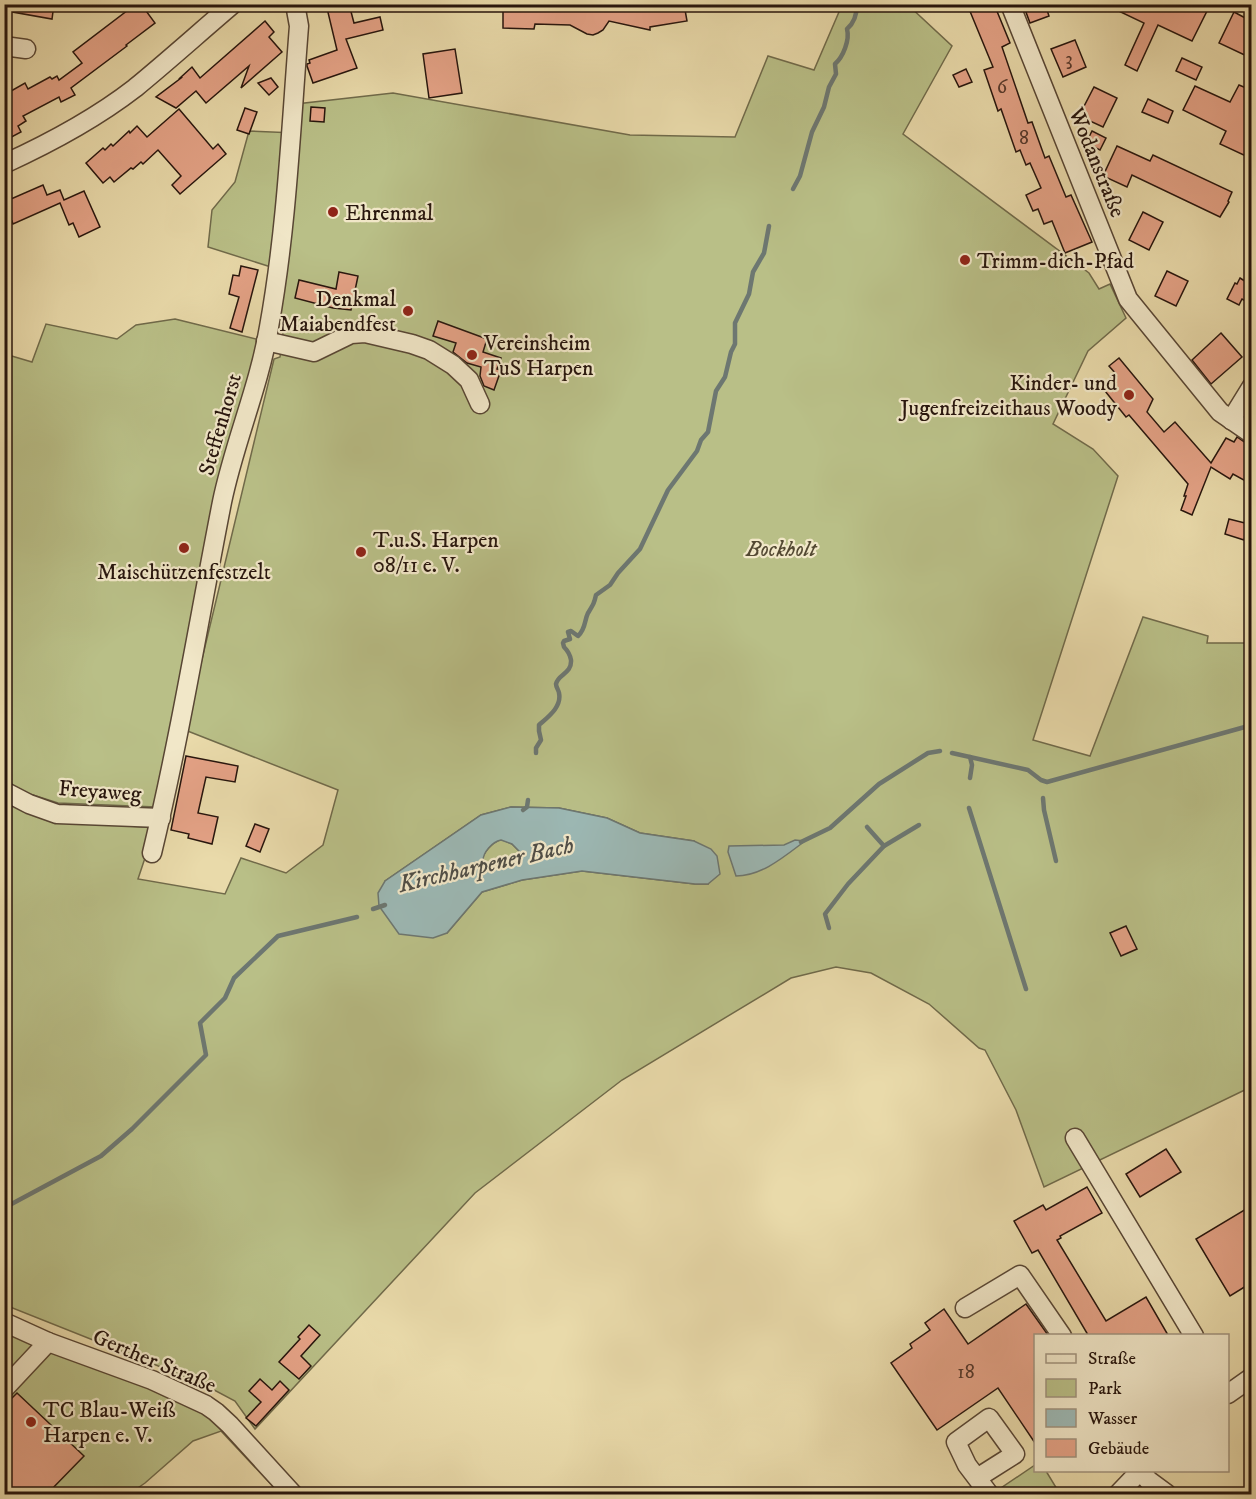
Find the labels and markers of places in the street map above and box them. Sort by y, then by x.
place label: Ehrenmal [345,200,434,227]
marker: Ehrenmal [326,205,340,219]
place label: Trimm-dich-Pfad [977,248,1134,275]
marker: Trimm-dich-Pfad [958,253,972,267]
place label: Denkmal Maiabendfest [279,286,396,338]
marker: Denkmal Maiabendfest [401,304,415,318]
place label: Vereinsheim TuS Harpen [483,330,594,382]
marker: Vereinsheim TuS Harpen [465,348,479,362]
place label: Kinder- und Jugenfreizeithaus Woody [898,370,1118,422]
marker: Kinder- und Jugenfreizeithaus Woody [1122,388,1136,402]
place label: T.u.S. Harpen 08/11 e. V. [373,527,499,579]
marker: Maischützenfestzelt [177,541,191,555]
marker: T.u.S. Harpen 08/11 e. V. [354,545,368,559]
place label: Maischützenfestzelt [97,559,271,586]
place label: TC Blau-Weiß Harpen e. V. [43,1397,176,1449]
marker: TC Blau-Weiß Harpen e. V. [24,1415,38,1429]

